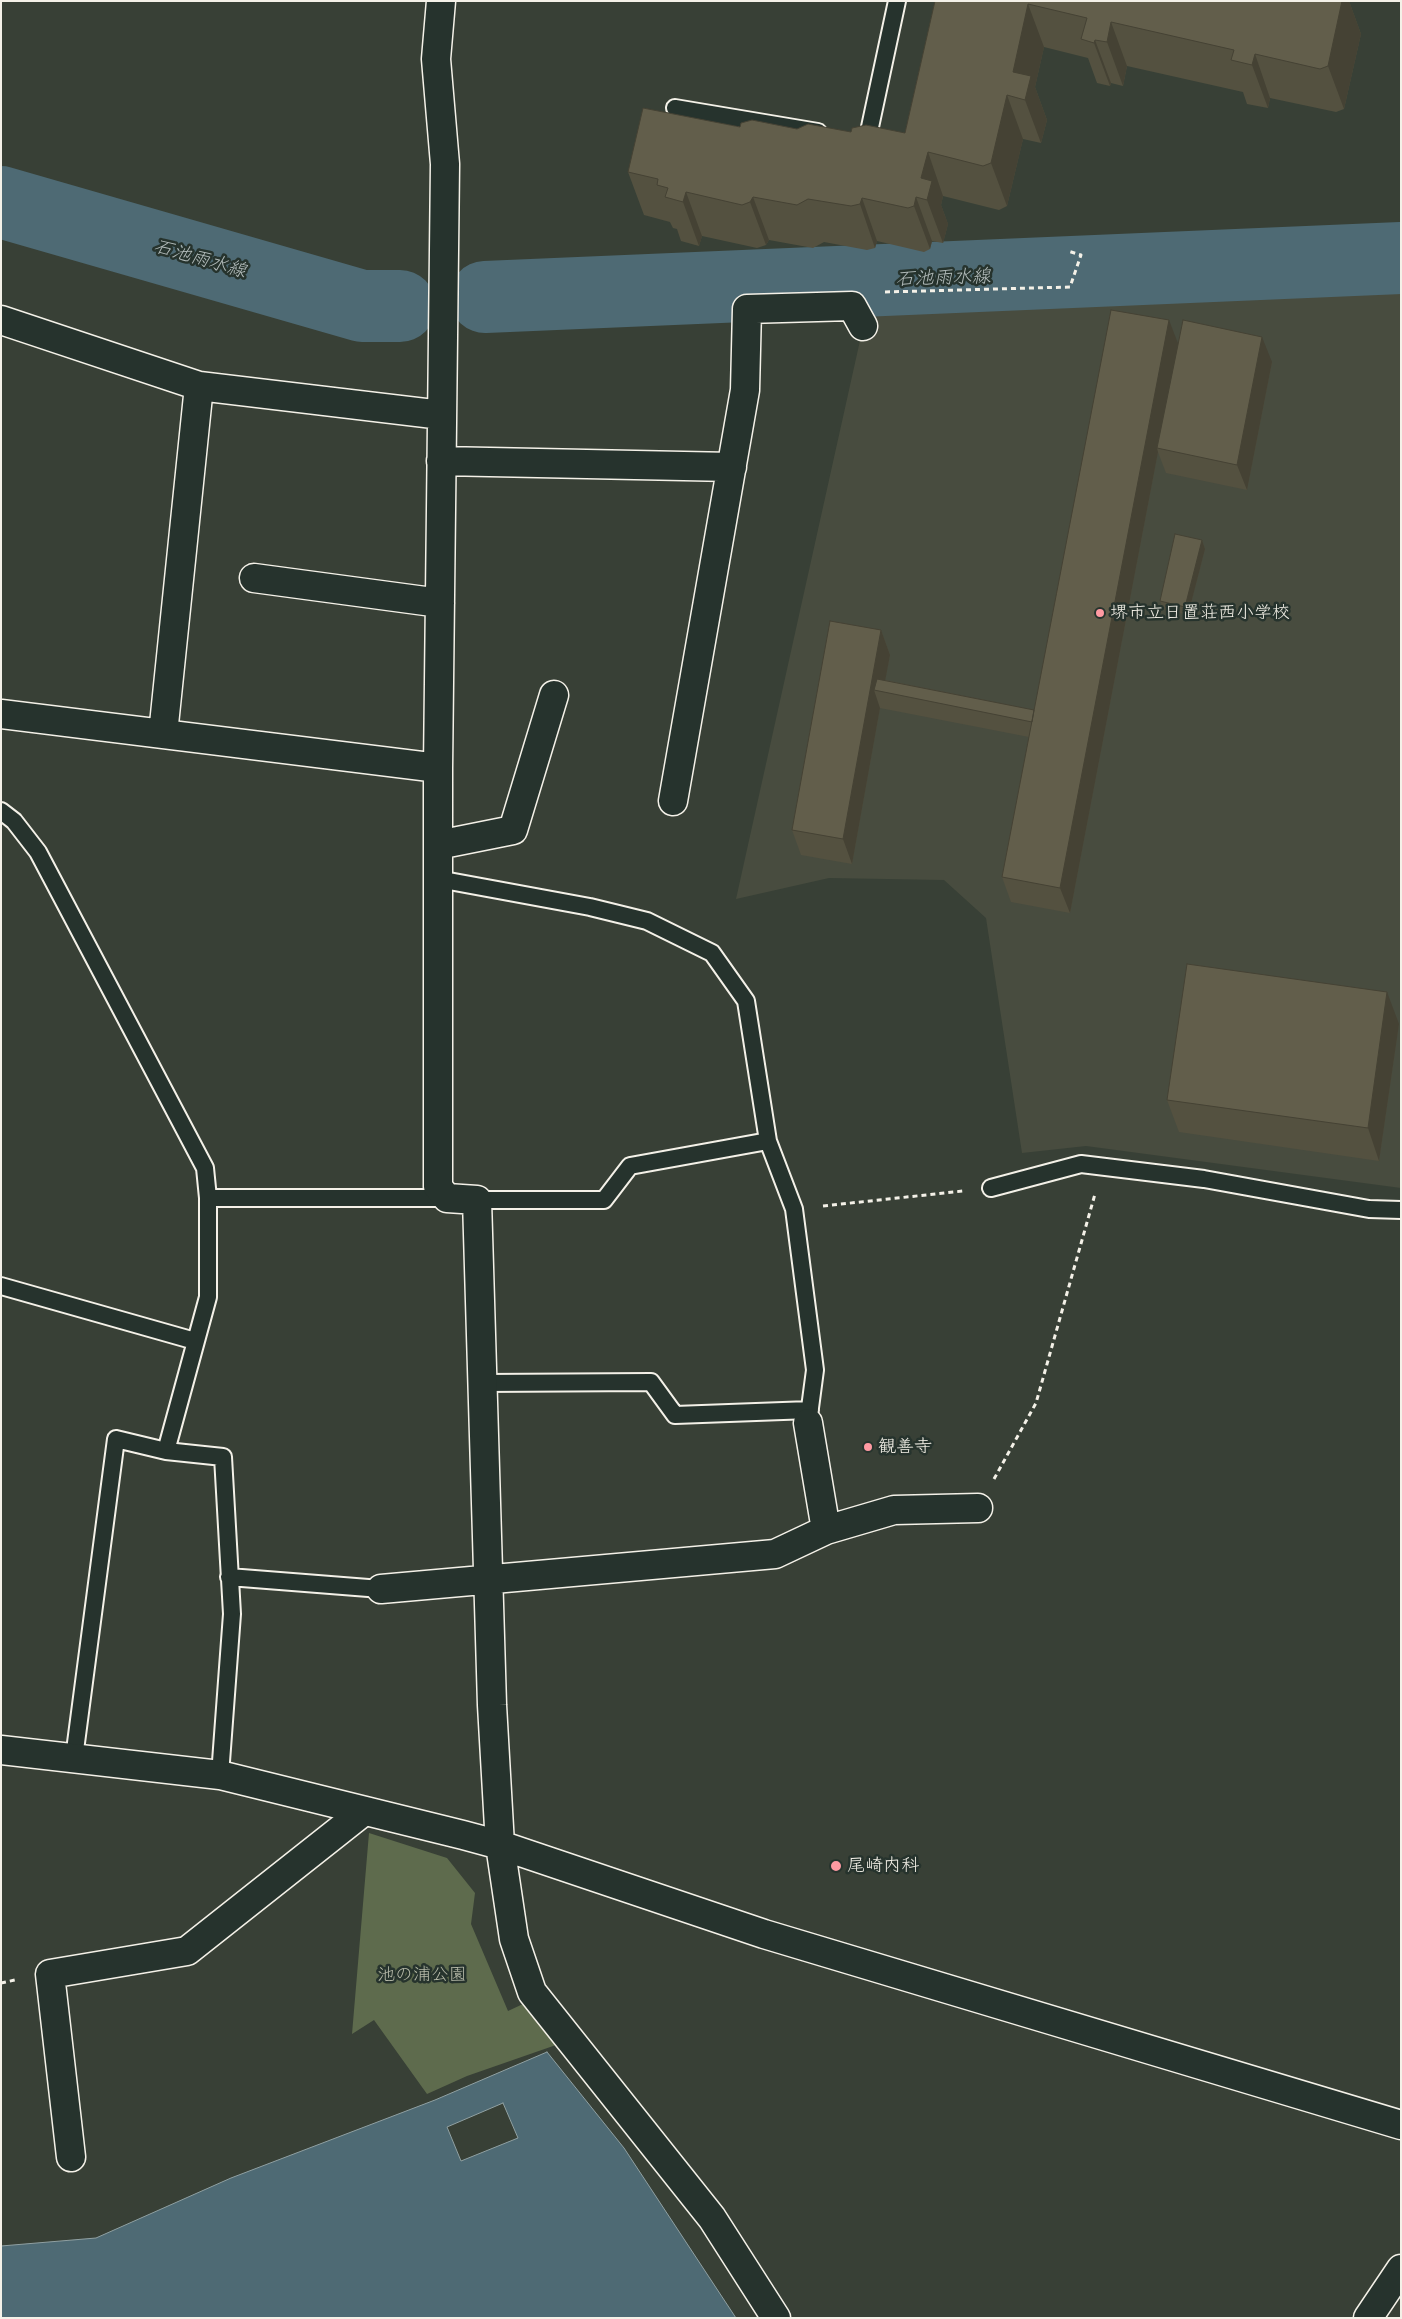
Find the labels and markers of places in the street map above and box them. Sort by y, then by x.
place label: 堺市立日置荘西小学校 [1110,602,1290,624]
marker: 堺市立日置荘西小学校 [1094,607,1106,619]
place label: 観善寺 [878,1436,932,1458]
marker: 観善寺 [862,1441,874,1453]
place label: 尾崎内科 [847,1855,919,1877]
marker: 尾崎内科 [829,1859,843,1873]

